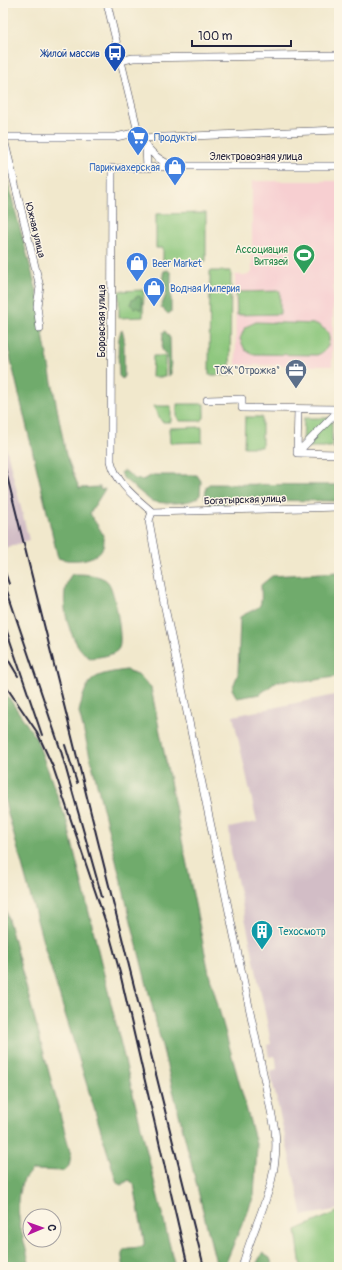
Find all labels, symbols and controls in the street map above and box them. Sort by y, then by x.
scale bar [192,22,291,48]
text: 100 m [198,29,233,44]
bus stop icon: Жилой массив [102,40,128,73]
place label: Жилой массив [39,48,100,60]
supermarket icon: Продукты [125,124,151,157]
place label: Продукты [154,132,197,144]
street label: Электровозная улица [210,151,303,163]
shop icon: Парикмахерская [162,154,188,187]
place label: Парикмахерская [90,162,160,174]
street label: Южная улица [22,201,48,259]
sports icon: Ассоциация Витязей [291,242,317,275]
place label: Ассоциация Витязей [235,244,288,268]
shop icon: Beer Market [124,250,150,283]
place label: Beer Market [152,258,203,270]
shop icon: Водная Империя [141,275,167,308]
place label: Водная Империя [170,283,240,295]
street label: Боровская улица [96,284,108,358]
office icon: ТСЖ "Отрожка" [283,357,309,390]
place label: ТСЖ "Отрожка" [214,365,280,377]
street label: Богатырская улица [204,493,287,507]
building icon: Техосмотр [249,918,275,951]
place label: Техосмотр [278,926,326,938]
north arrow [22,1208,62,1248]
text: С [45,1224,58,1231]

